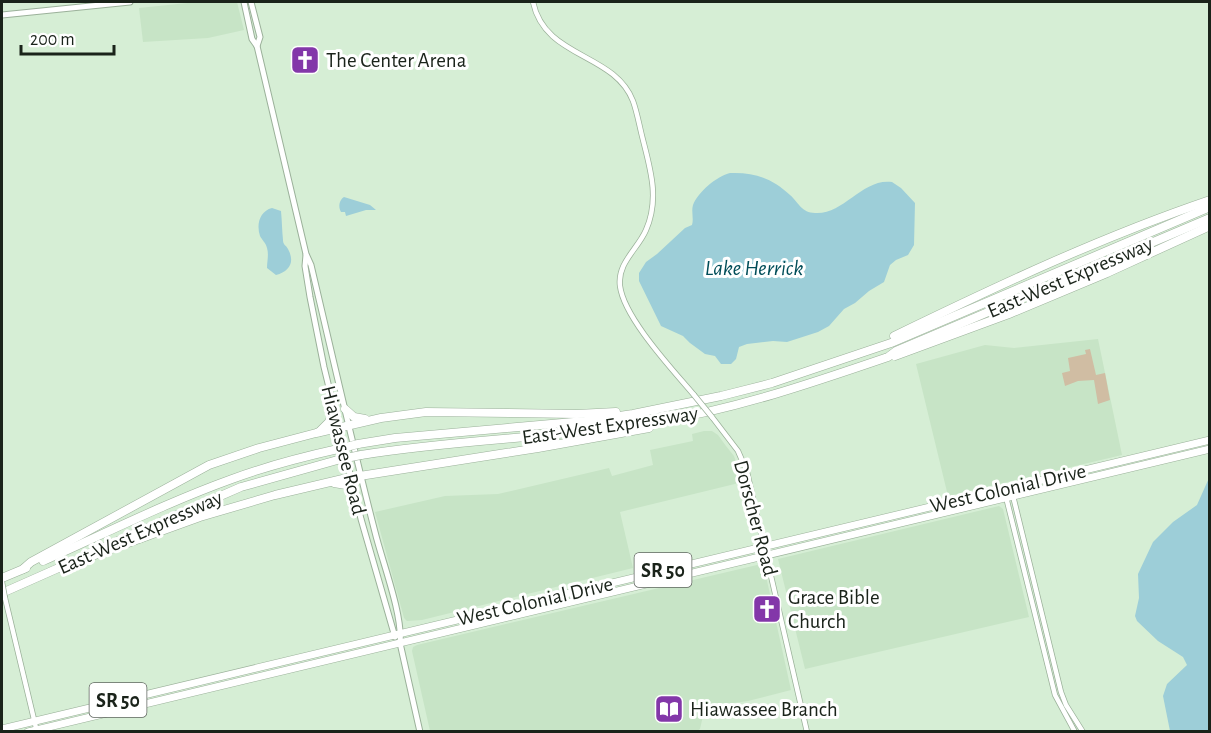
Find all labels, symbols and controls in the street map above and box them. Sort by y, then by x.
scale bar [21,18,114,56]
text: 200 m [30,31,75,49]
church icon: The Center Arena [289,44,321,76]
place label: The Center Arena [326,50,467,71]
street label: East-West Expressway [984,233,1156,322]
water label: Lake Herrick [705,257,803,279]
street label: Hiawassee Road [317,383,370,517]
street label: East-West Expressway [521,403,700,448]
street label: Dorscher Road [730,458,781,578]
street label: West Colonial Drive [928,460,1088,517]
street label: East-West Expressway [55,487,226,578]
road number: SR 50 [634,553,692,587]
street label: West Colonial Drive [455,573,615,630]
place label: Grace Bible Church [788,587,880,632]
church icon: Grace Bible Church [751,593,783,625]
road number: SR 50 [90,683,146,717]
library icon: Hiawassee Branch [653,693,685,725]
place label: Hiawassee Branch [690,699,838,720]

